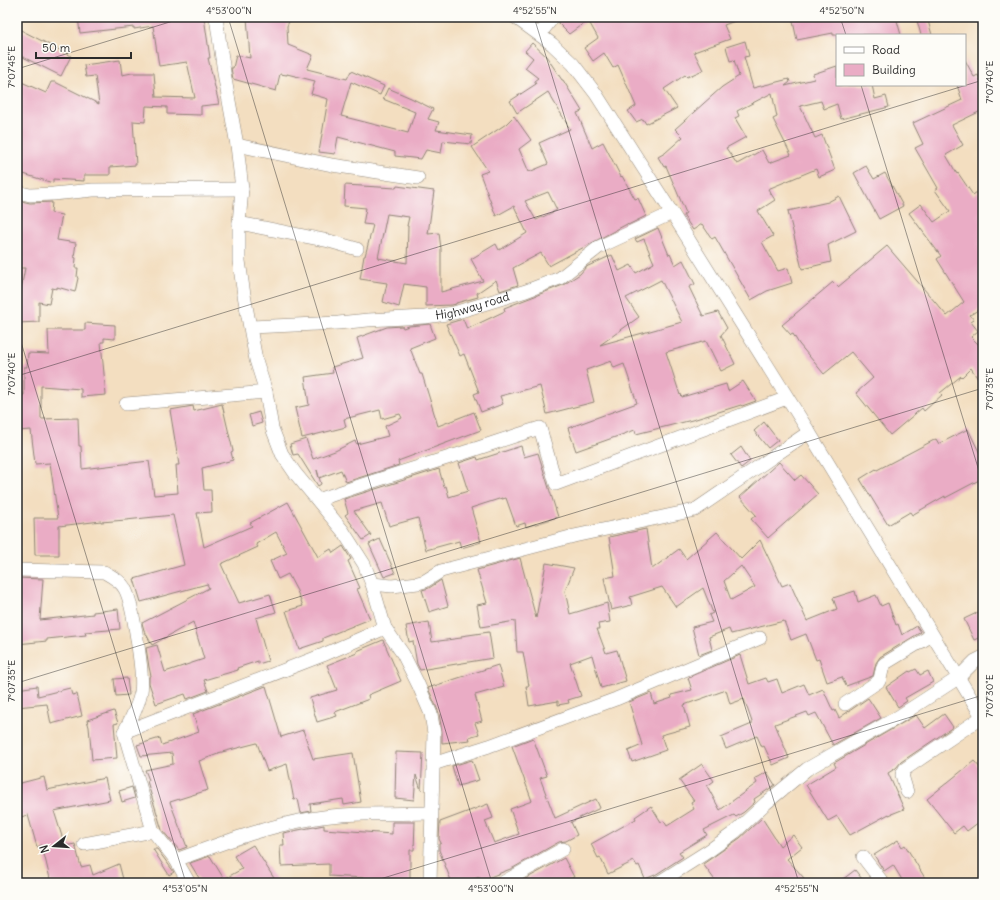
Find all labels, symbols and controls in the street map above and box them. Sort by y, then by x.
text: 4°53'00"N [206,4,252,17]
text: 4°52'55"N [513,4,557,17]
text: 4°52'50"N [820,4,864,17]
scale bar [36,34,131,60]
legend [836,34,966,86]
text: 50 m [42,40,71,55]
text: Road [872,42,900,57]
text: 7°07'45"E [5,46,18,88]
text: 7°07'40"E [983,60,996,103]
text: Building [872,62,916,77]
street label: Highway road [434,289,511,322]
text: 7°07'40"E [5,352,18,395]
text: 7°07'35"E [983,368,996,410]
text: 7°07'35"E [5,660,18,702]
text: 7°07'30"E [983,674,996,718]
north arrow [34,826,74,866]
text: N [37,843,52,855]
text: 4°53'05"N [162,882,208,895]
text: 4°53'00"N [468,882,514,895]
text: 4°52'55"N [775,882,819,895]

